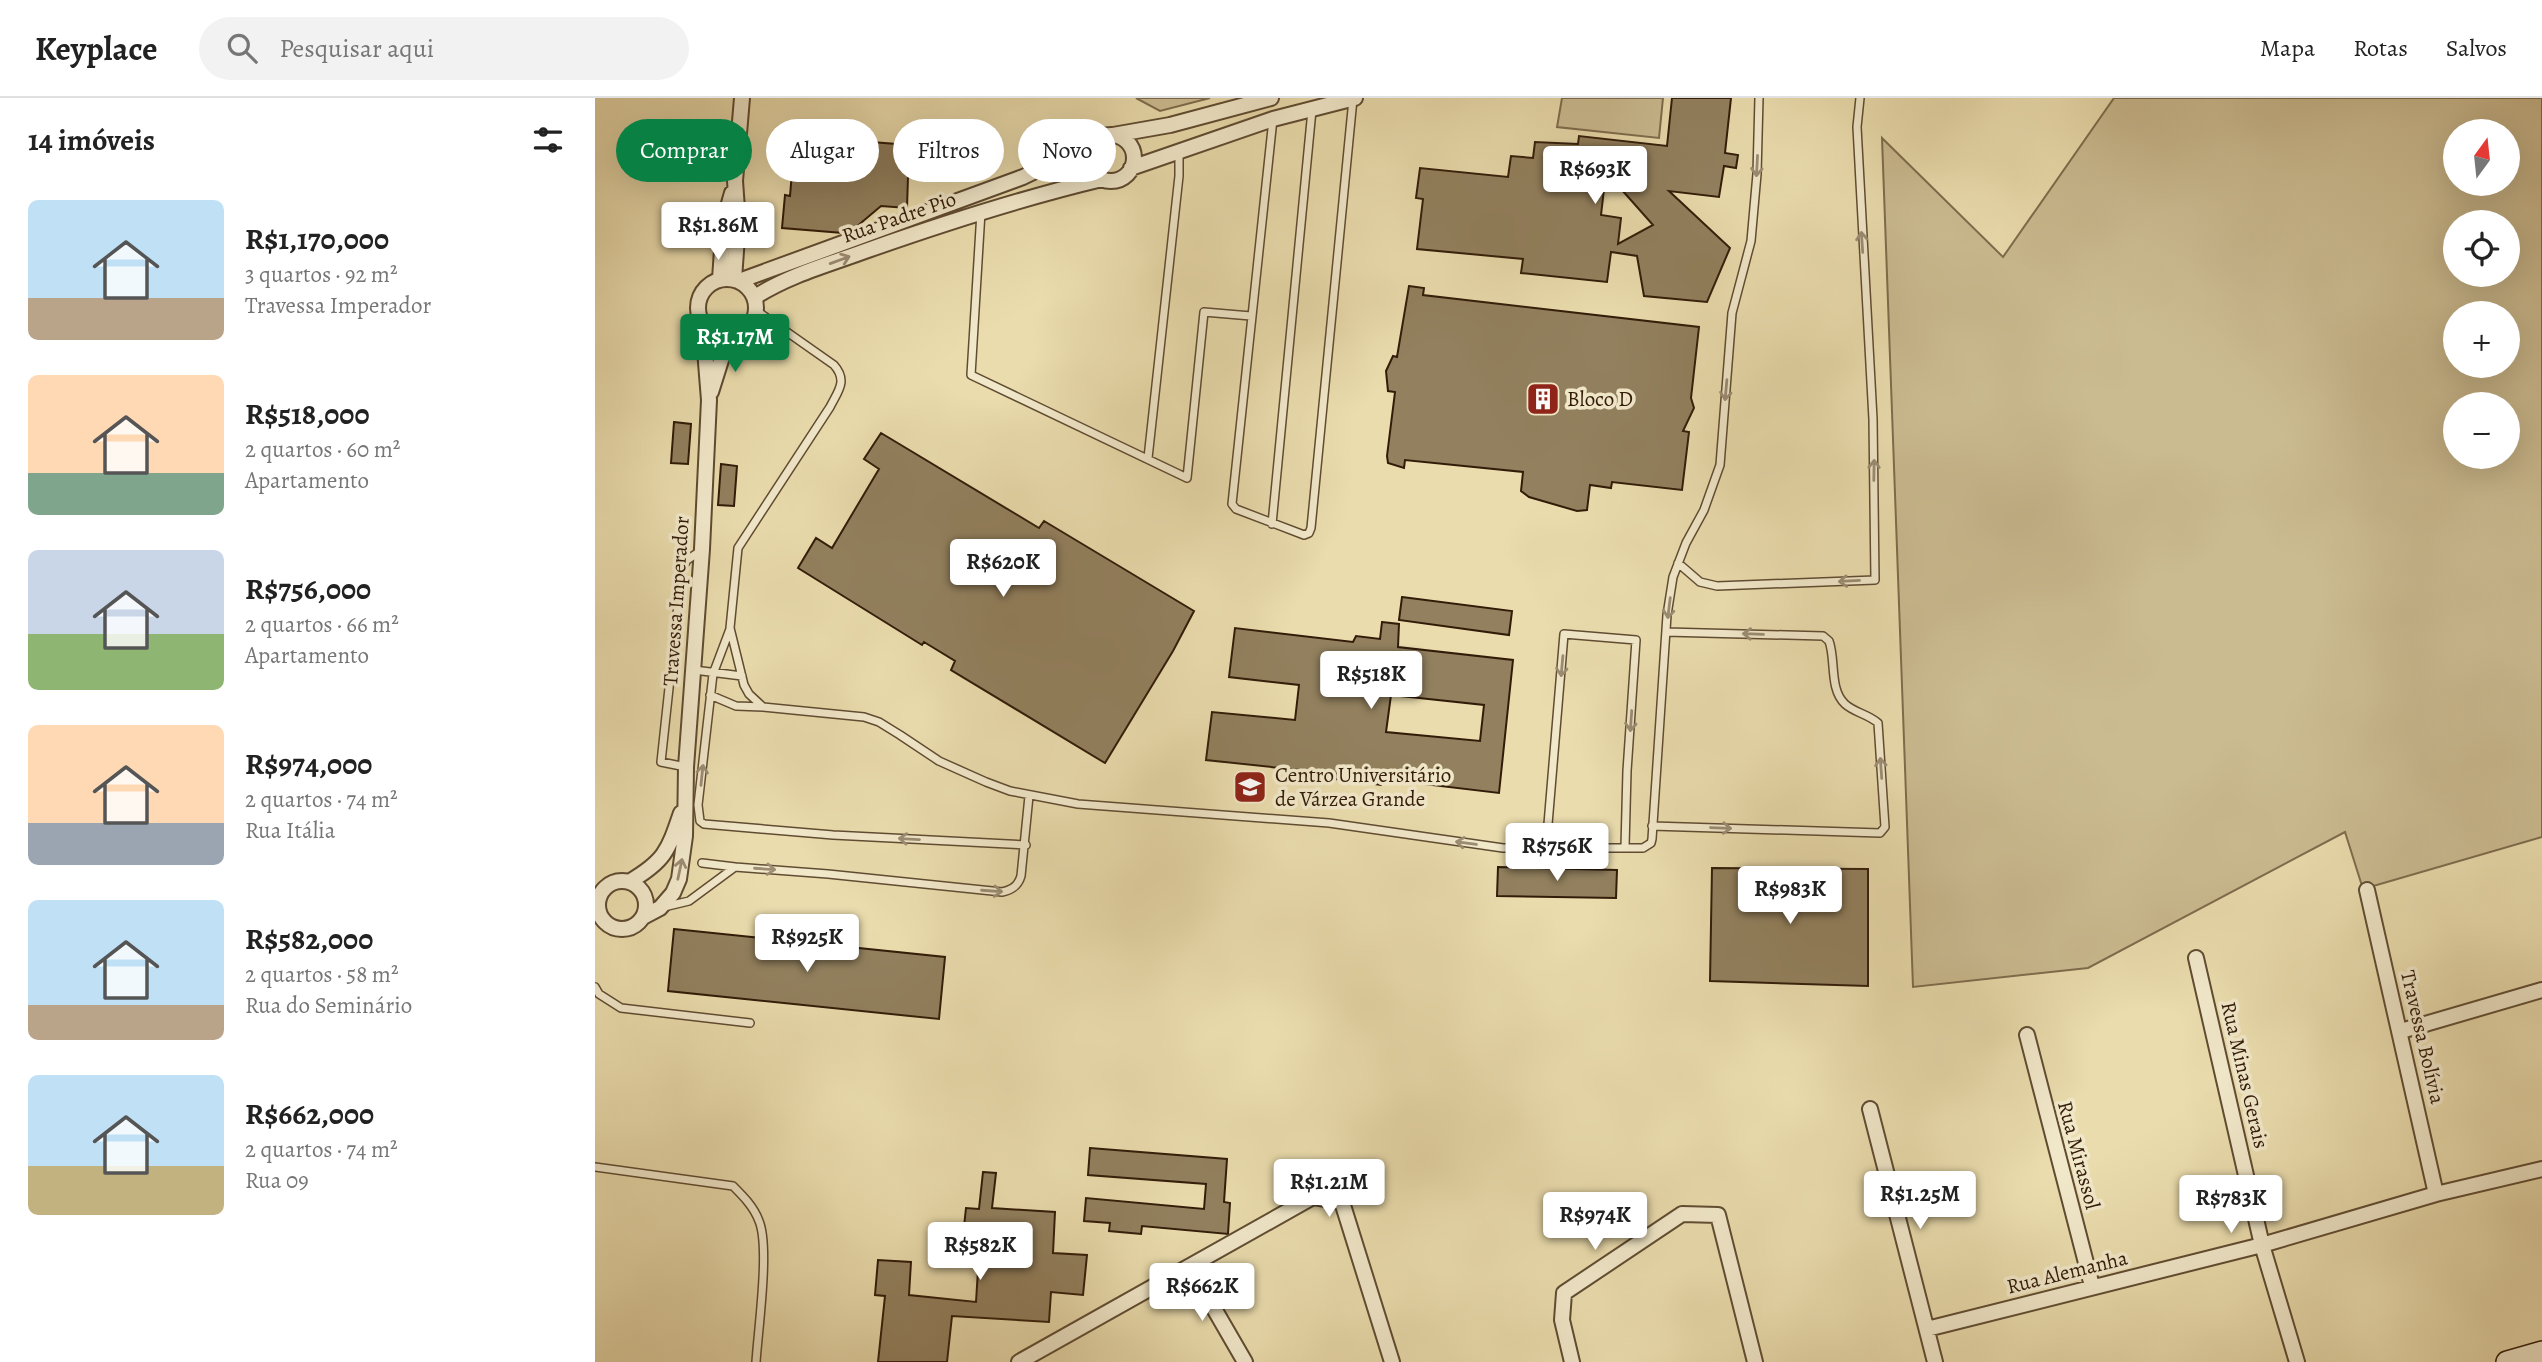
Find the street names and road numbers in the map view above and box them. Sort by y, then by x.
street label: Rua Padre Pio [838,184,960,250]
street label: Travessa Imperador [656,515,696,687]
street label: Travessa Bolívia [2394,968,2452,1107]
street label: Rua Minas Gerais [2214,999,2276,1151]
street label: Rua Mirassol [2051,1098,2107,1212]
street label: Rua Alemanha [2004,1243,2131,1301]

